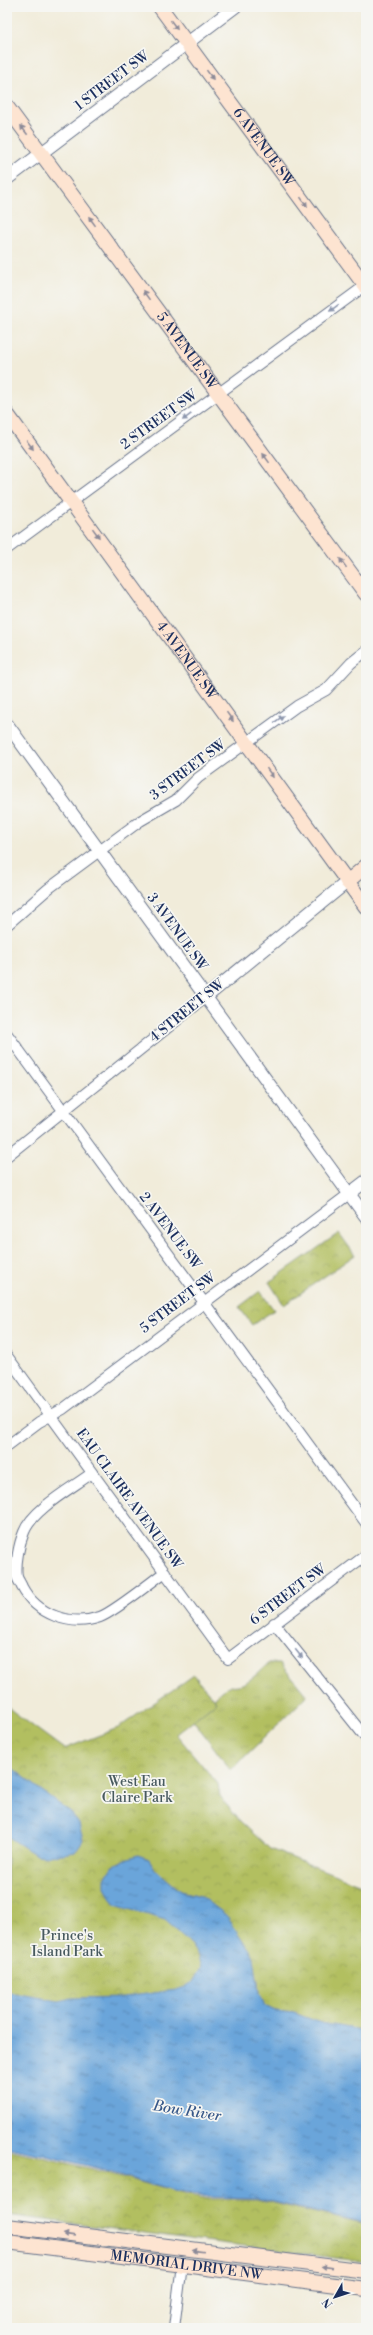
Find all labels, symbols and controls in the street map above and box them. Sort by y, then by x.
one-way arrow [169,20,177,30]
street label: 1 STREET SW [71,46,154,115]
one-way arrow [206,69,214,80]
street label: 6 AVENUE SW [228,104,299,191]
one-way arrow [20,125,29,136]
one-way arrow [300,196,308,207]
one-way arrow [88,216,96,227]
one-way arrow [142,289,150,300]
one-way arrow [328,304,339,313]
street label: 5 AVENUE SW [152,308,222,394]
street label: 2 STREET SW [117,385,202,454]
one-way arrow [182,413,193,421]
one-way arrow [26,440,35,451]
one-way arrow [262,453,270,464]
one-way arrow [91,528,99,538]
one-way arrow [339,558,347,568]
street label: 4 AVENUE SW [152,618,222,704]
one-way arrow [226,712,234,723]
one-way arrow [274,715,284,723]
street label: 3 STREET SW [147,735,231,804]
one-way arrow [266,768,274,779]
street label: 3 AVENUE SW [143,889,212,976]
street label: 4 STREET SW [146,975,229,1047]
street label: 2 AVENUE SW [135,1189,206,1274]
street label: 5 STREET SW [137,1268,221,1337]
street label: EAU CLAIRE AVENUE SW [72,1425,187,1574]
street label: 6 STREET SW [246,1560,331,1630]
one-way arrow [294,1648,303,1659]
park label: West Eau Claire Park [102,1773,173,1807]
park label: Prince's Island Park [32,1927,103,1961]
water label: Bow River [151,2096,223,2126]
one-way arrow [63,2231,75,2238]
street label: MEMORIAL DRIVE NW [109,2247,265,2285]
one-way arrow [192,2248,204,2255]
one-way arrow [321,2263,333,2270]
north arrow [315,2277,355,2317]
text: N [320,2295,336,2310]

